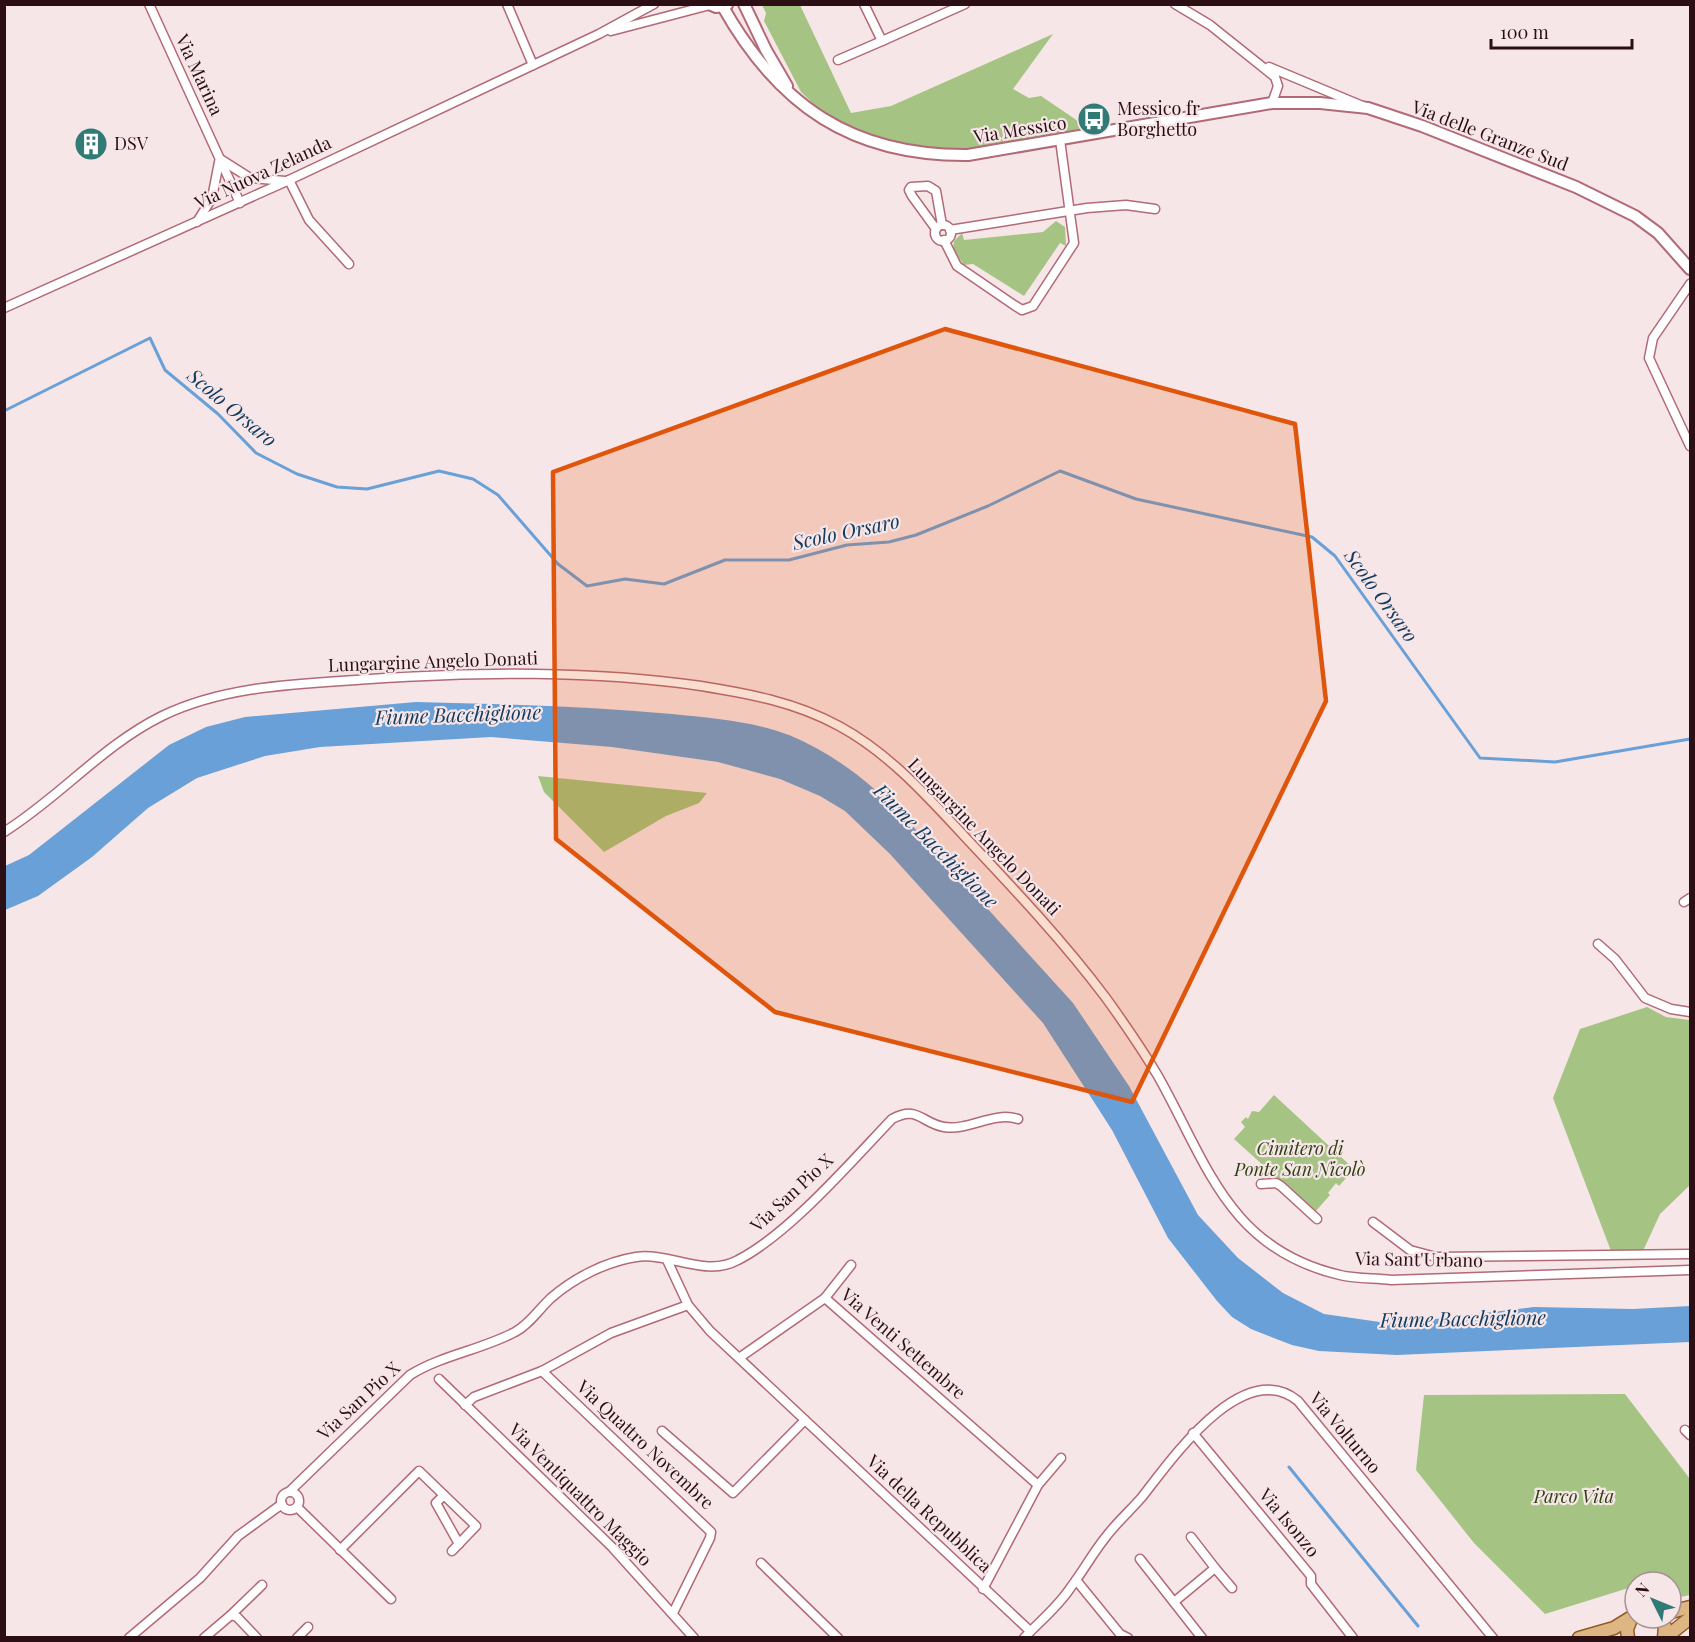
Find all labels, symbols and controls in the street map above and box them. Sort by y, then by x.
scale bar [1491,12,1632,50]
text: 100 m [1500,20,1549,44]
street label: Via Marina [170,29,229,119]
street label: Via delle Granze Sud [1408,94,1573,176]
place label: Messico fr Borghetto [1117,96,1200,141]
bus stop icon: Messico fr Borghetto [1076,101,1112,137]
street label: Via Messico [971,110,1068,148]
building icon: DSV [73,126,109,162]
street label: Via Nuova Zelanda [190,130,335,215]
place label: DSV [114,131,149,155]
water label: Scolo Orsaro [182,361,283,452]
water label: Scolo Orsaro [789,506,902,555]
water label: Scolo Orsaro [1339,542,1425,647]
street label: Lungargine Angelo Donati [327,645,538,677]
water label: Fiume Bacchiglione [373,697,542,730]
street label: Lungargine Angelo Donati [903,752,1066,920]
water label: Fiume Bacchiglione [868,776,1006,914]
park label: Cimitero di Ponte San Nicolò [1233,1136,1366,1181]
street label: Via San Pio X [744,1147,838,1237]
street label: Via Sant'Urbano [1354,1246,1483,1272]
street label: Via Venti Settembre [835,1282,971,1404]
water label: Fiume Bacchiglione [1379,1303,1547,1332]
street label: Via San Pio X [311,1355,405,1445]
street label: Via Quattro Novembre [571,1374,719,1514]
street label: Via Volturno [1304,1386,1387,1478]
street label: Via Ventiquattro Maggio [503,1417,657,1571]
street label: Via della Repubblica [861,1448,997,1577]
street label: Via Isonzo [1253,1482,1326,1562]
park label: Parco Vita [1533,1484,1614,1508]
north arrow [1623,1570,1683,1630]
text: N [1630,1578,1654,1601]

